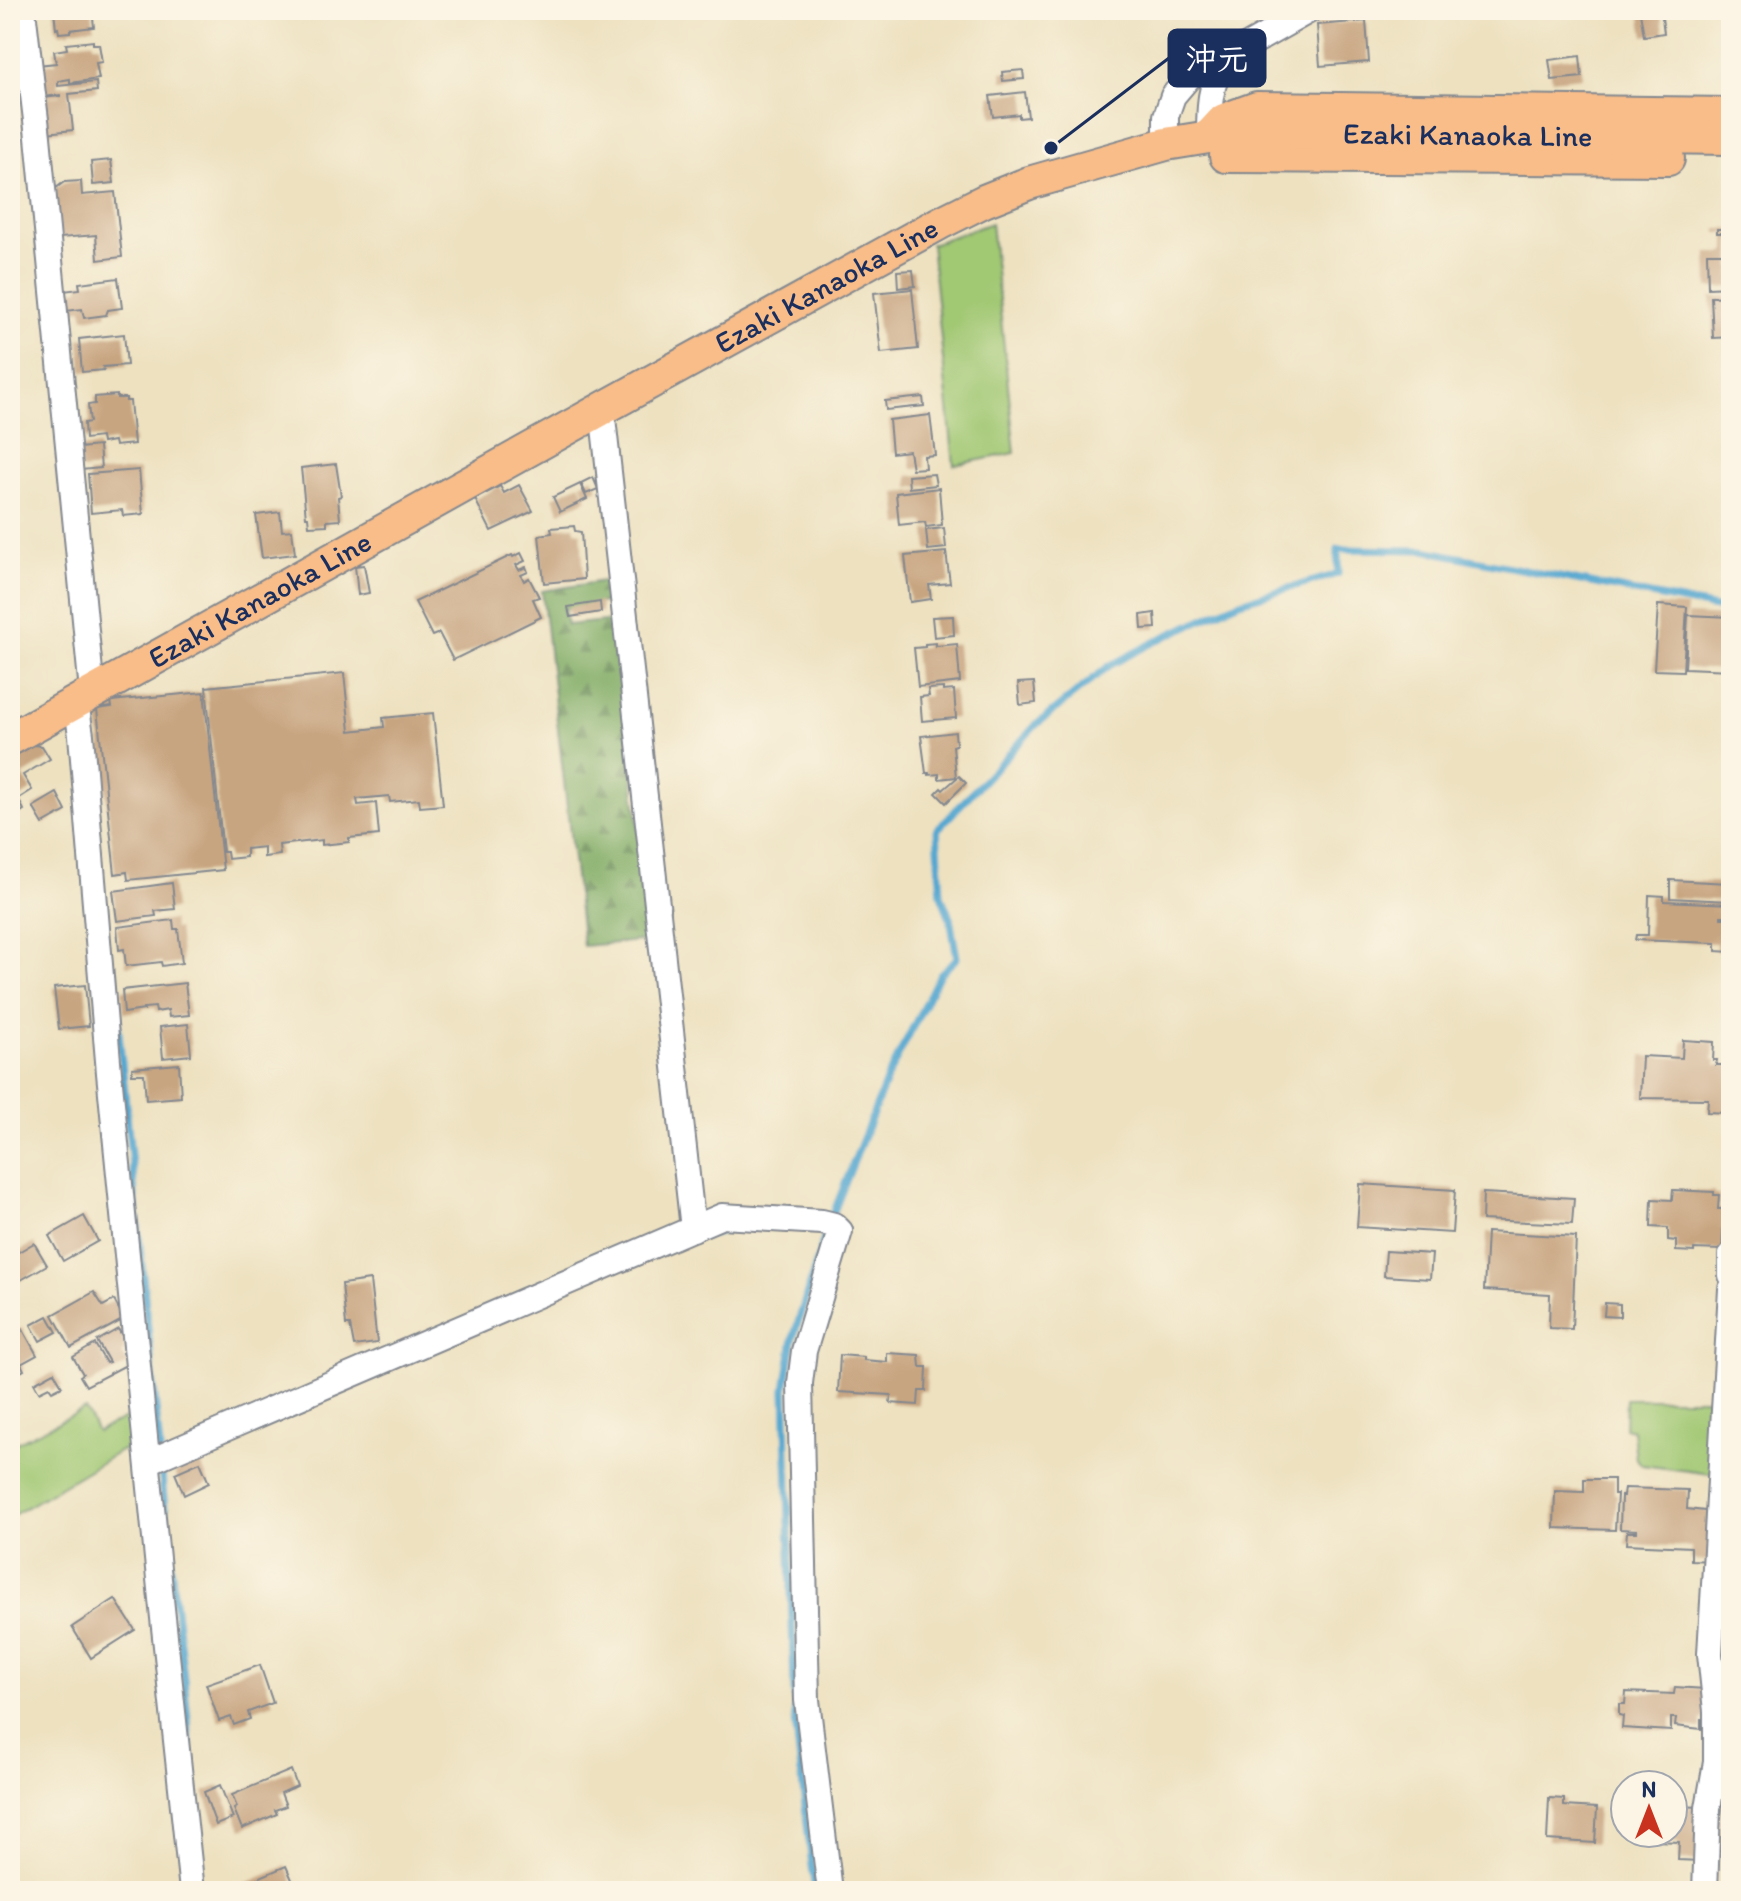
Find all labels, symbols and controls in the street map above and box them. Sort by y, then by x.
callout: 沖元 [1169,30,1265,86]
text: 沖元 [1185,40,1249,78]
street label: Ezaki Kanaoka Line [1343,115,1593,154]
street label: Ezaki Kanaoka Line [708,209,944,361]
street label: Ezaki Kanaoka Line [142,522,378,676]
north arrow [1609,1769,1689,1849]
text: N [1642,1776,1656,1803]

